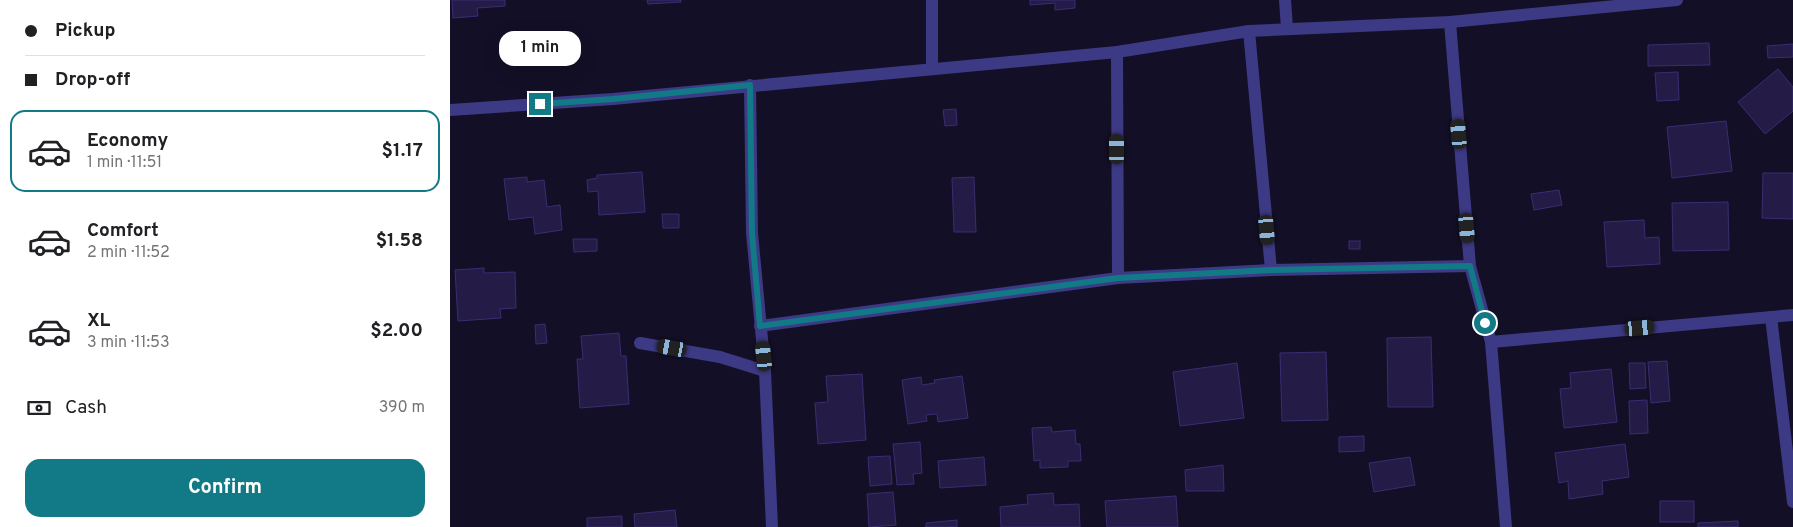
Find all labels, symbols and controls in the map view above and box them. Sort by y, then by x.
text: Pickup [55,19,115,43]
callout: 1 min [499,32,581,66]
text: 1 min [521,38,559,58]
text: Drop-off [55,68,130,92]
route end [529,93,551,115]
car [1450,118,1467,150]
icon: car [27,129,72,174]
text: Economy [87,129,168,153]
car [1109,134,1124,164]
text: $1.17 [381,139,423,163]
text: 1 min · 11:51 [87,153,162,173]
car [1458,212,1475,244]
car [1258,214,1275,246]
icon: car [27,219,72,264]
text: Comfort [87,219,159,243]
text: $1.58 [376,229,423,253]
text: 2 min · 11:52 [87,243,170,263]
icon: car [27,309,72,354]
text: XL [87,309,110,333]
route start [1474,312,1496,334]
text: $2.00 [370,319,423,343]
car [1624,319,1655,337]
text: 3 min · 11:53 [87,333,170,353]
car [655,338,688,358]
car [754,340,773,372]
icon: cash [25,394,53,422]
text: Cash [65,396,107,420]
text: 390 m [379,398,425,418]
button: Confirm [25,459,425,517]

